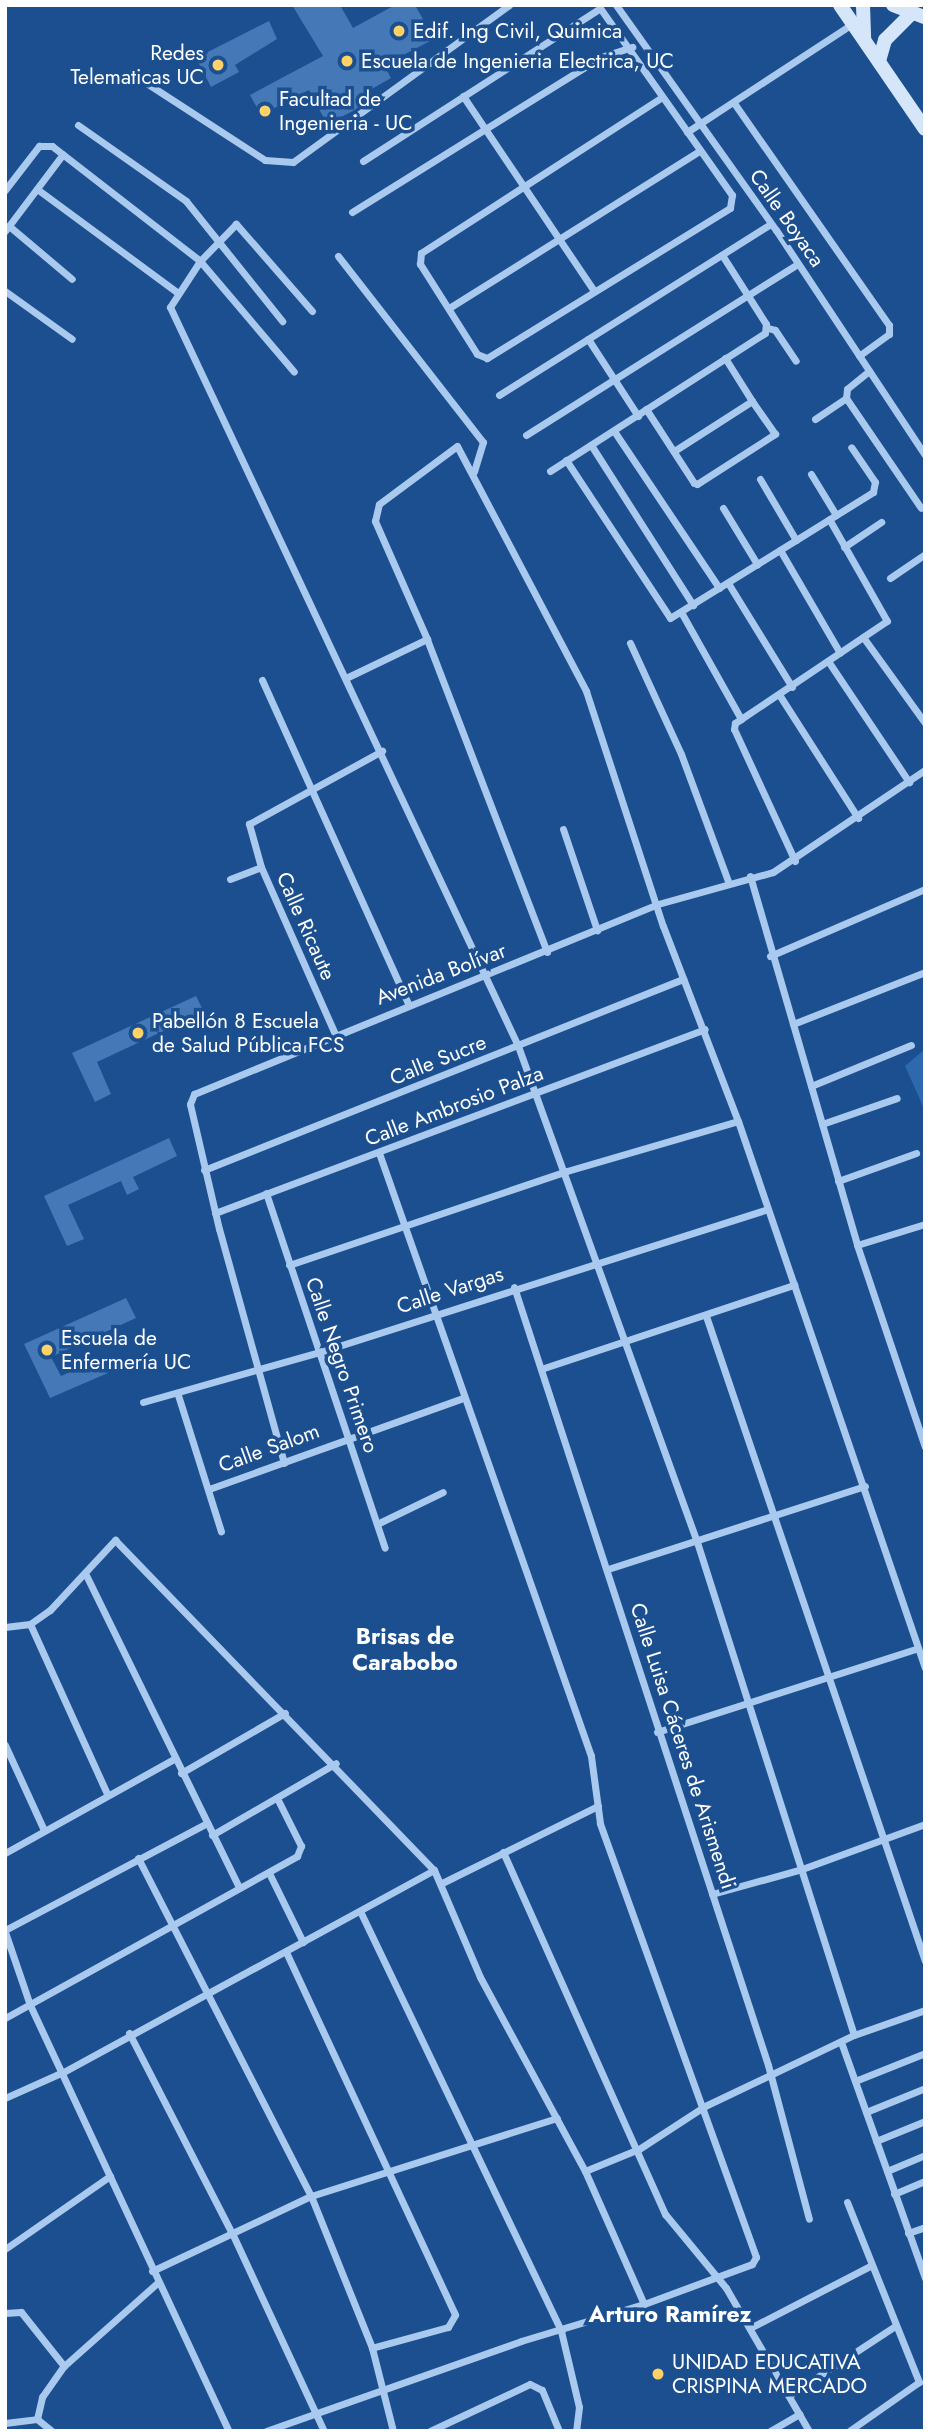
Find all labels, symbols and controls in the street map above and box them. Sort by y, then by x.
place label: Edif. Ing Civil, Quimica [413,18,622,44]
marker: Edif. Ing Civil, Quimica [391,23,407,39]
place label: Redes Telematicas UC [70,40,204,90]
place label: Escuela de Ingenieria Electrica, UC [361,48,674,74]
marker: Escuela de Ingenieria Electrica, UC [339,53,355,69]
marker: Redes Telematicas UC [210,57,226,73]
place label: Facultad de Ingenieria - UC [279,86,413,136]
marker: Facultad de Ingenieria - UC [257,103,273,119]
street label: Calle Boyaca [744,164,830,272]
street label: Calle Ricaute [271,868,341,984]
street label: Avenida Bolívar [372,938,510,1010]
place label: Pabellón 8 Escuela de Salud Pública FCS [152,1008,344,1058]
marker: Pabellón 8 Escuela de Salud Pública FCS [130,1025,146,1041]
street label: Calle Sucre [386,1029,490,1091]
street label: Calle Ambrosio Palza [361,1060,547,1152]
street label: Calle Vargas [394,1261,506,1319]
street label: Calle Negro Primero [300,1274,384,1456]
place label: Escuela de Enfermería UC [61,1325,191,1375]
marker: Escuela de Enfermería UC [39,1342,55,1358]
street label: Calle Salom [215,1418,323,1478]
street label: Calle Luisa Cáceres de Arismendi [625,1600,741,1892]
district label: Brisas de Carabobo [352,1622,458,1676]
district label: Arturo Ramírez [589,2300,751,2328]
place label: UNIDAD EDUCATIVA CRISPINA MERCADO [672,2349,867,2399]
marker: UNIDAD EDUCATIVA CRISPINA MERCADO [650,2366,666,2382]

